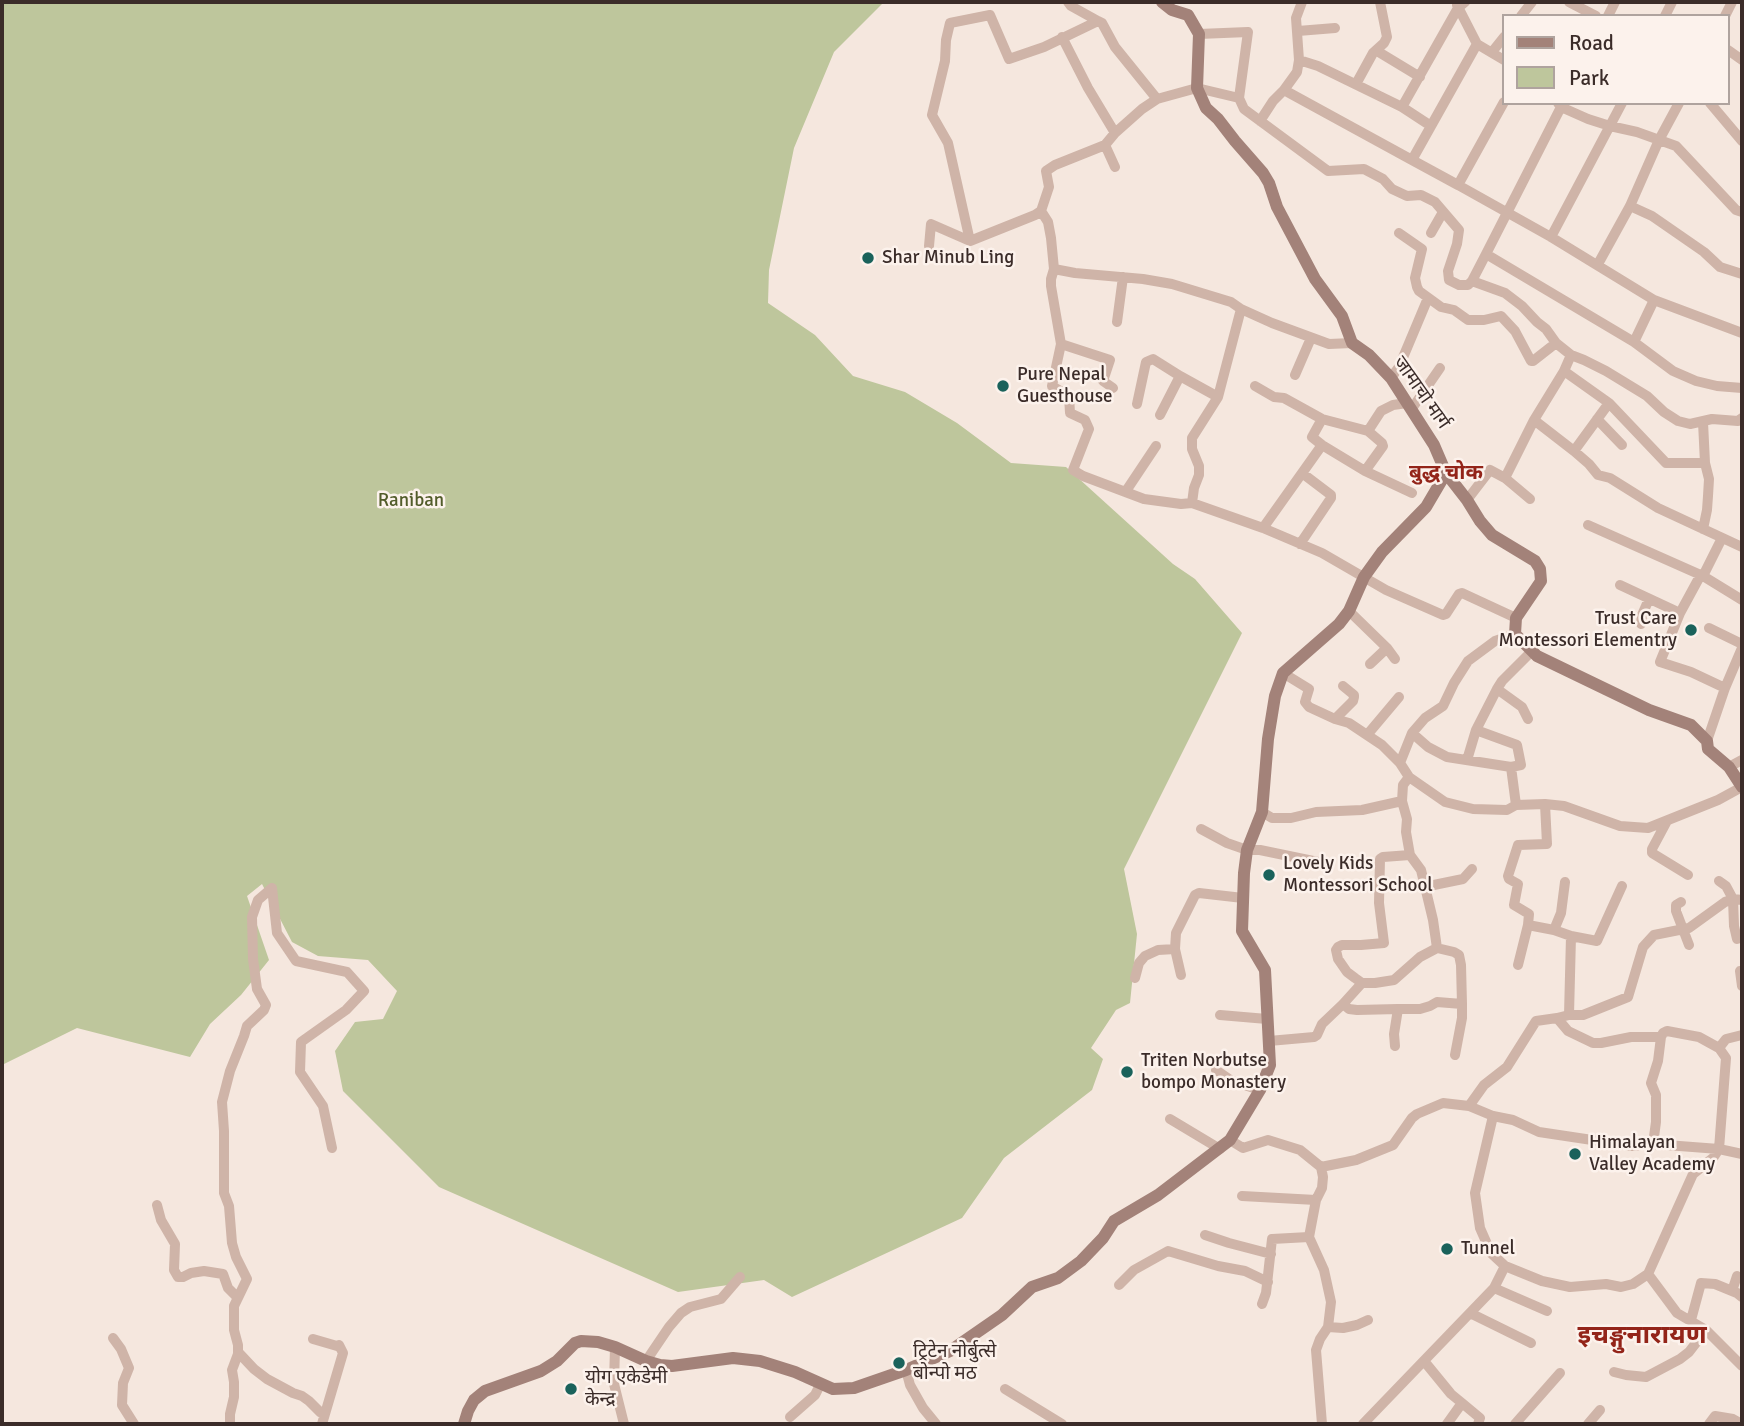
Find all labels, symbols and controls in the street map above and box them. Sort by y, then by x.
legend [1502,14,1730,105]
text: Road [1569,30,1614,56]
text: Park [1569,65,1609,91]
place label: Shar Minub Ling [882,247,1014,269]
marker: Shar Minub Ling [860,250,876,266]
street label: जामाचो मार्ग [1388,352,1454,434]
place label: Pure Nepal Guesthouse [1017,364,1112,408]
marker: Pure Nepal Guesthouse [995,378,1011,394]
district label: बुद्ध चोक [1409,460,1483,486]
park label: Raniban [378,490,444,512]
place label: Trust Care Montessori Elementry [1499,608,1677,652]
marker: Trust Care Montessori Elementry [1683,622,1699,638]
place label: Lovely Kids Montessori School [1283,853,1433,897]
marker: Lovely Kids Montessori School [1261,867,1277,883]
place label: Triten Norbutse bompo Monastery [1141,1050,1286,1094]
marker: Triten Norbutse bompo Monastery [1119,1064,1135,1080]
place label: Himalayan Valley Academy [1589,1132,1715,1176]
marker: Himalayan Valley Academy [1567,1146,1583,1162]
place label: Tunnel [1461,1238,1515,1260]
marker: Tunnel [1439,1241,1455,1257]
district label: इचङ्गुनारायण [1577,1320,1707,1352]
place label: ट्रिटेन नोर्बुत्से बोन्पो मठ [913,1341,996,1385]
marker: ट्रिटेन नोर्बुत्से बोन्पो मठ [891,1355,907,1371]
place label: योग एकेडेमी केन्द्र [585,1367,667,1411]
marker: योग एकेडेमी केन्द्र [563,1381,579,1397]

